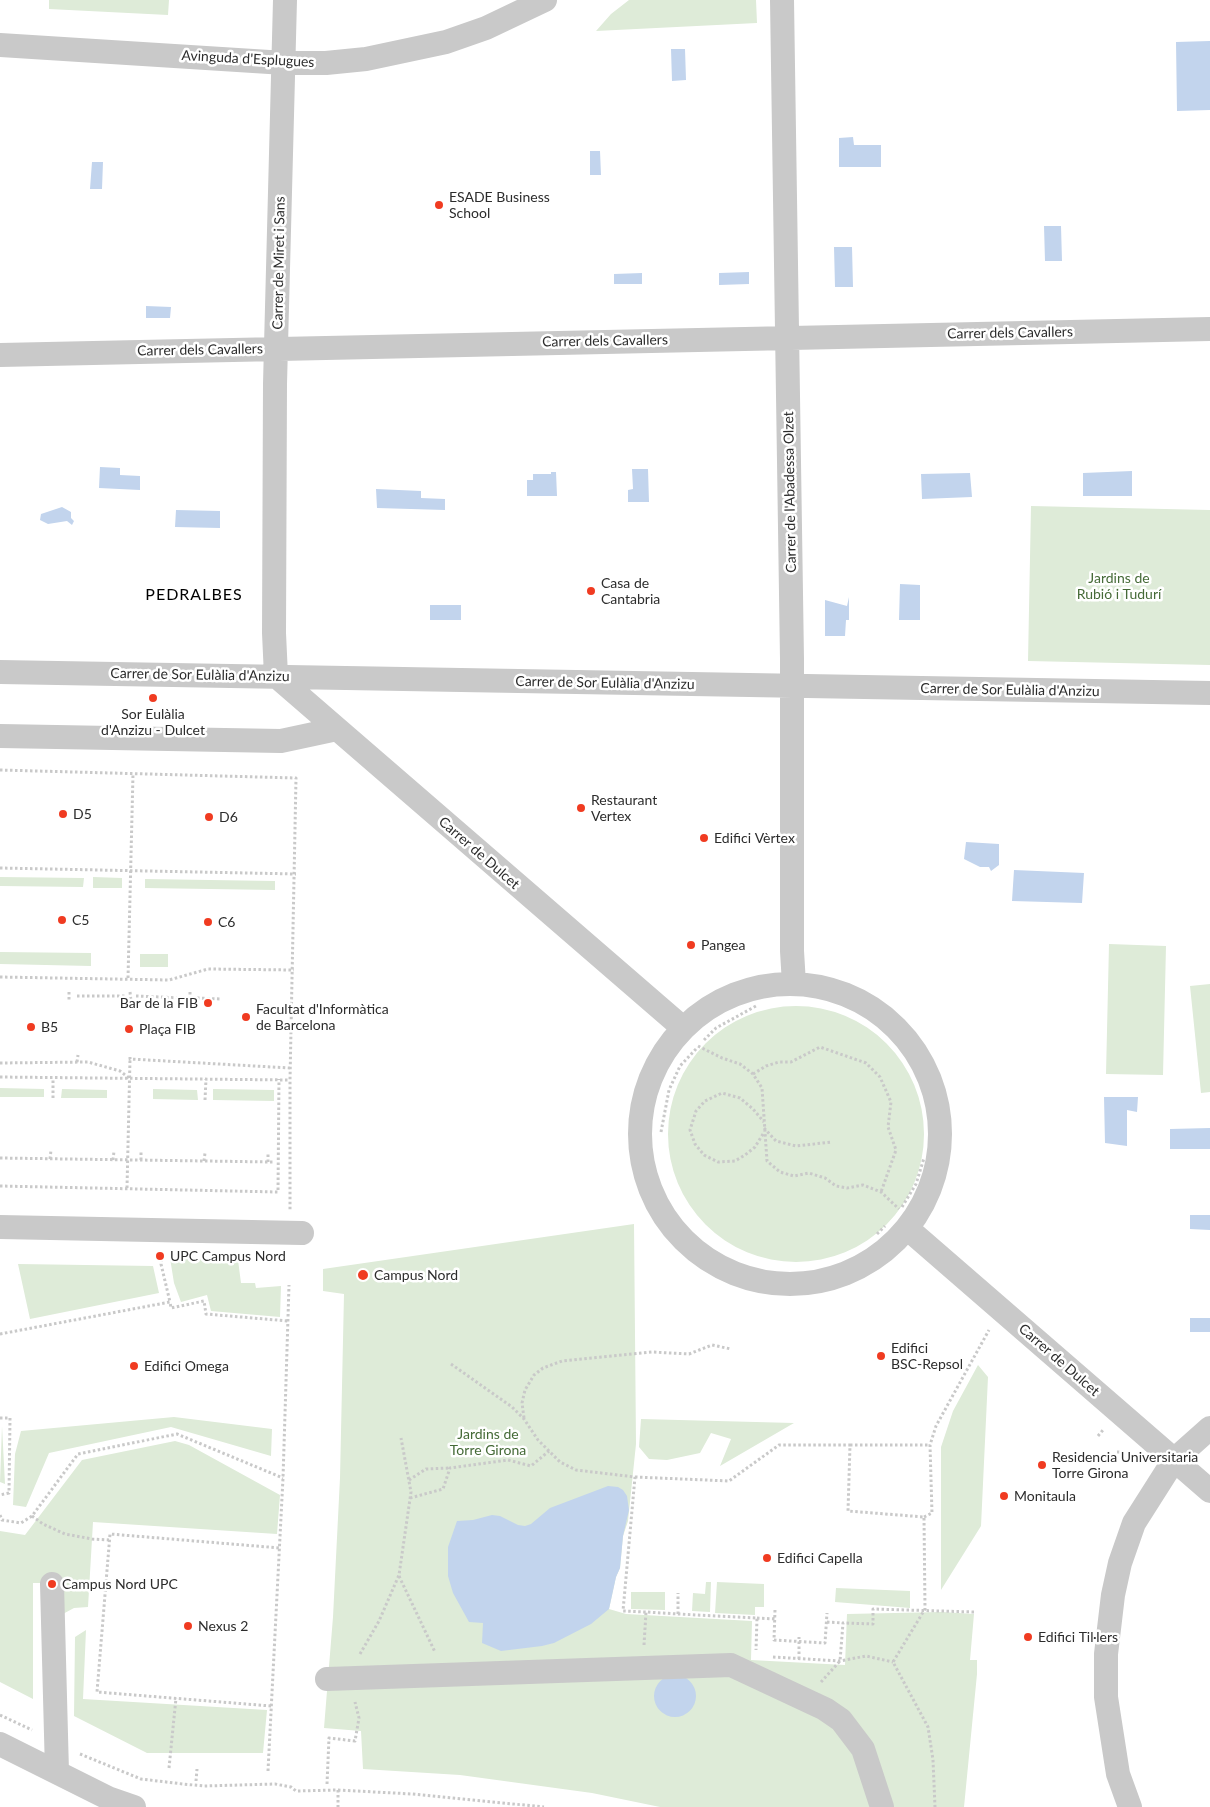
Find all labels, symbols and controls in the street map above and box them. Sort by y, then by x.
street label: Avinguda d'Esplugues [181,47,315,71]
place label: ESADE Business School [449,189,550,222]
street label: Carrer de Miret i Sans [269,196,289,330]
marker: ESADE Business School [433,199,445,211]
street label: Carrer dels Cavallers [947,324,1073,342]
street label: Carrer dels Cavallers [542,332,668,350]
street label: Carrer dels Cavallers [137,341,263,359]
street label: Carrer de l'Abadessa Olzet [780,411,800,573]
park label: Jardins de Rubió i Tudurí [1077,570,1161,602]
place label: Casa de Cantabria [601,575,660,608]
district label: PEDRALBES [144,585,244,605]
marker: Casa de Cantabria [585,585,597,597]
street label: Carrer de Sor Eulàlia d'Anzizu [110,665,290,685]
street label: Carrer de Sor Eulàlia d'Anzizu [515,673,695,693]
street label: Carrer de Sor Eulàlia d'Anzizu [920,680,1100,700]
marker: Sor Eulàlia d'Anzizu - Dulcet [147,692,159,704]
place label: Sor Eulàlia d'Anzizu - Dulcet [101,706,205,739]
place label: Restaurant Vertex [591,792,657,824]
marker: Restaurant Vertex [575,802,587,814]
place label: D5 [73,806,92,822]
marker: D5 [57,808,69,820]
place label: D6 [219,809,238,825]
marker: D6 [203,811,215,823]
street label: Carrer de Dulcet [435,813,523,893]
place label: Edifici Vèrtex [714,830,795,846]
marker: Edifici Vèrtex [698,832,710,844]
place label: C5 [72,912,89,928]
marker: C5 [56,914,68,926]
place label: C6 [218,914,235,930]
marker: C6 [202,916,214,928]
place label: Pangea [701,937,745,953]
marker: Pangea [685,939,697,951]
place label: Bar de la FIB [120,995,198,1011]
marker: Bar de la FIB [202,997,214,1009]
place label: Facultat d'Informàtica de Barcelona [256,1001,389,1034]
marker: Facultat d'Informàtica de Barcelona [240,1011,252,1023]
place label: B5 [41,1019,58,1035]
marker: B5 [25,1021,37,1033]
place label: Plaça FIB [139,1021,196,1037]
marker: Plaça FIB [123,1023,135,1035]
place label: UPC Campus Nord [170,1248,286,1264]
marker: UPC Campus Nord [154,1250,166,1262]
place label: Campus Nord [374,1267,458,1283]
marker: Campus Nord [356,1268,370,1282]
street label: Carrer de Dulcet [1015,1320,1103,1400]
place label: Edifici BSC-Repsol [891,1340,963,1372]
marker: Edifici BSC-Repsol [875,1350,887,1362]
place label: Edifici Omega [144,1358,229,1374]
marker: Edifici Omega [128,1360,140,1372]
park label: Jardins de Torre Girona [450,1426,526,1458]
place label: Residencia Universitaria Torre Girona [1052,1449,1198,1481]
marker: Residencia Universitaria Torre Girona [1036,1459,1048,1471]
place label: Monitaula [1014,1488,1076,1504]
marker: Monitaula [998,1490,1010,1502]
place label: Edifici Capella [777,1550,863,1566]
marker: Edifici Capella [761,1552,773,1564]
place label: Campus Nord UPC [62,1576,178,1592]
marker: Campus Nord UPC [46,1578,58,1590]
place label: Nexus 2 [198,1618,248,1634]
marker: Nexus 2 [182,1620,194,1632]
place label: Edifici Til·lers [1038,1629,1118,1645]
marker: Edifici Til·lers [1022,1631,1034,1643]

